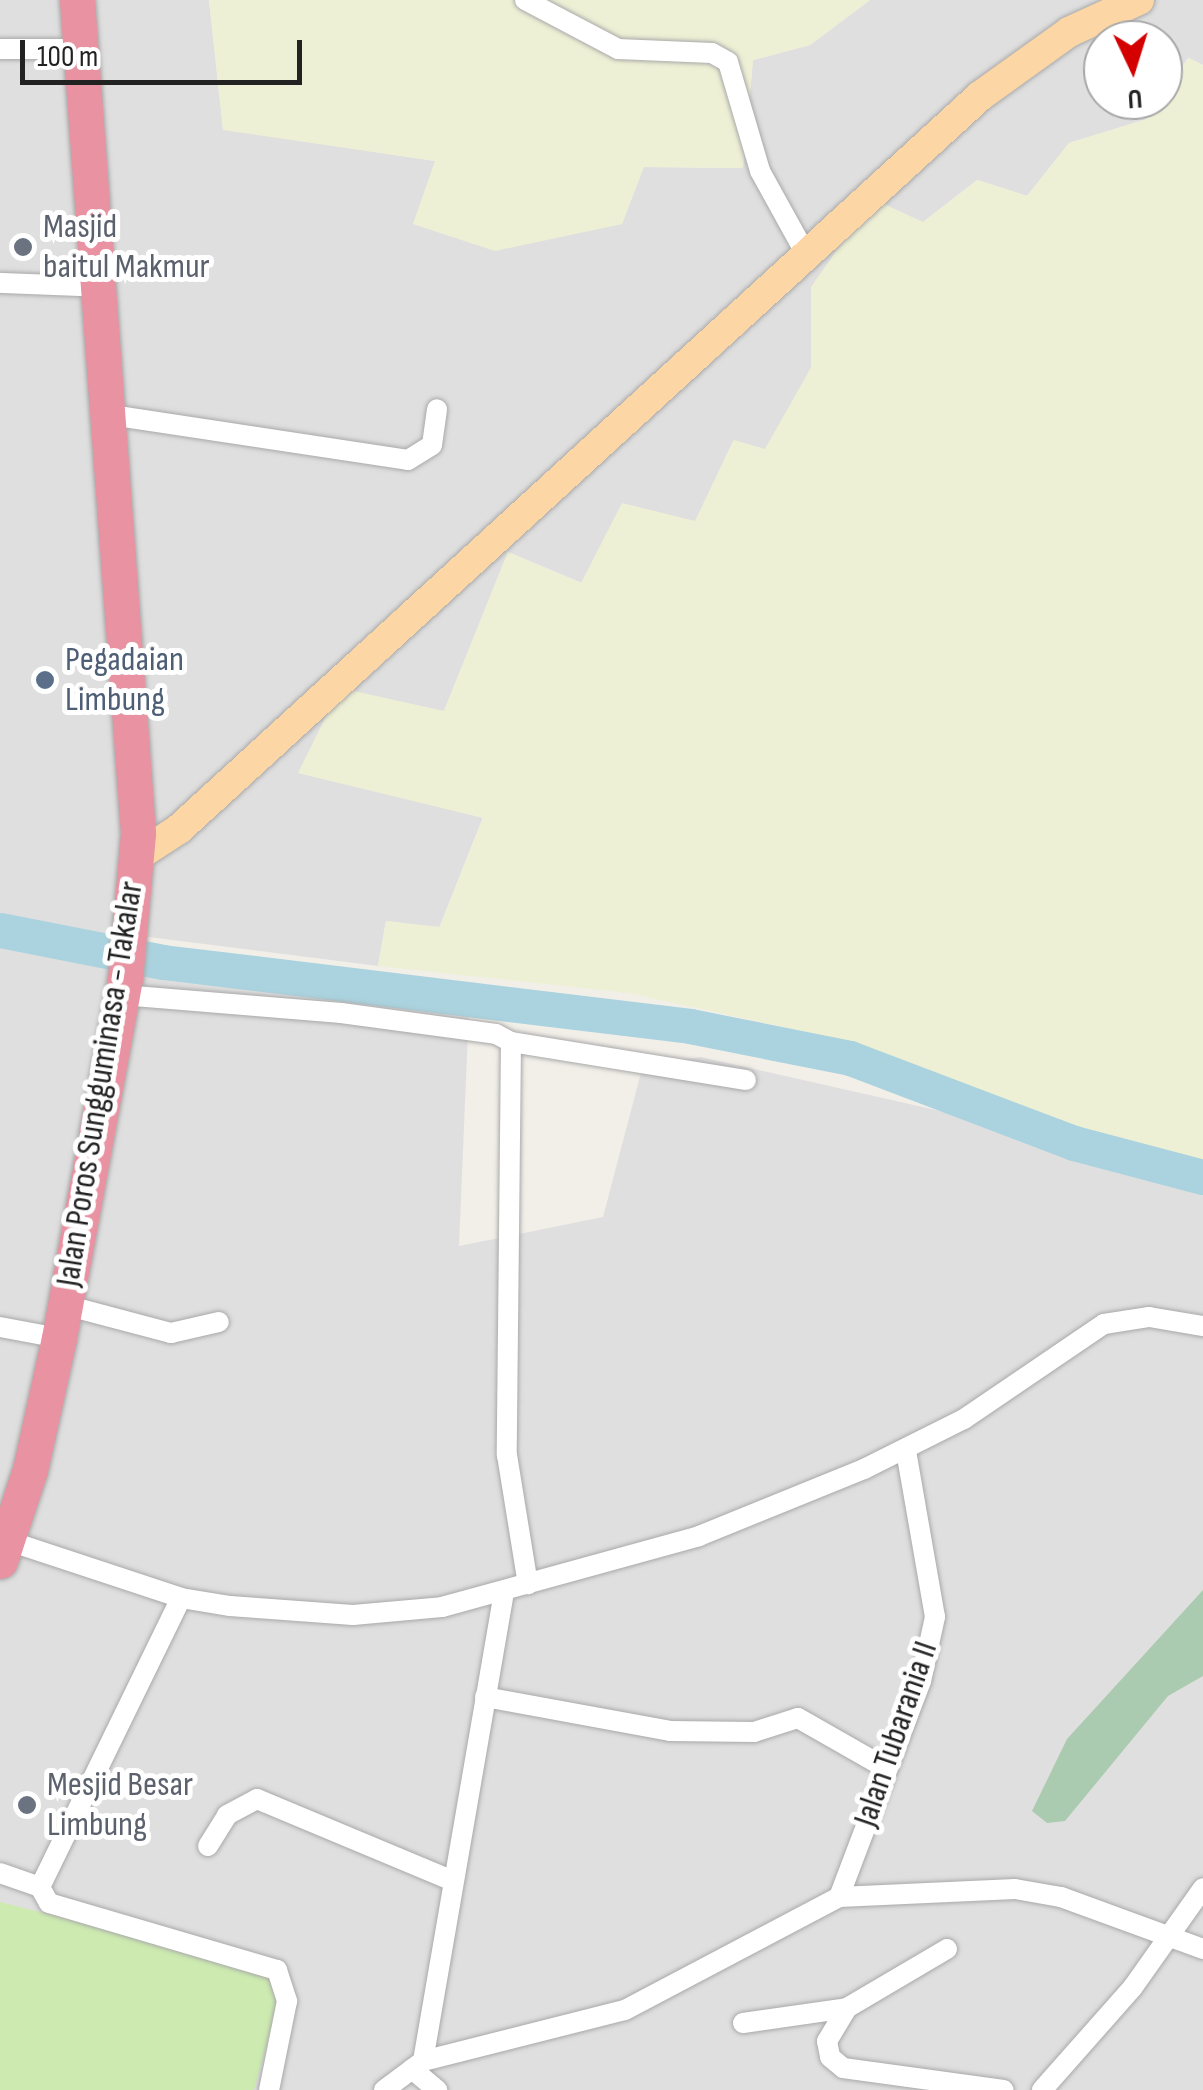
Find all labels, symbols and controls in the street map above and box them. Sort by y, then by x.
scale bar [25,20,308,82]
north arrow [1083,20,1183,120]
text: 100 m [37,39,98,75]
text: U [1127,81,1143,115]
place label: Masjid baitul Makmur [43,206,210,288]
marker: Masjid baitul Makmur [12,236,34,258]
place label: Pegadaian Limbung [65,639,184,721]
marker: Pegadaian Limbung [34,669,56,691]
street label: Jalan Poros Sungguminasa - Takalar [47,879,153,1289]
street label: Jalan Tubarania II [845,1636,947,1832]
place label: Mesjid Besar Limbung [47,1764,193,1846]
marker: Mesjid Besar Limbung [16,1794,38,1816]

